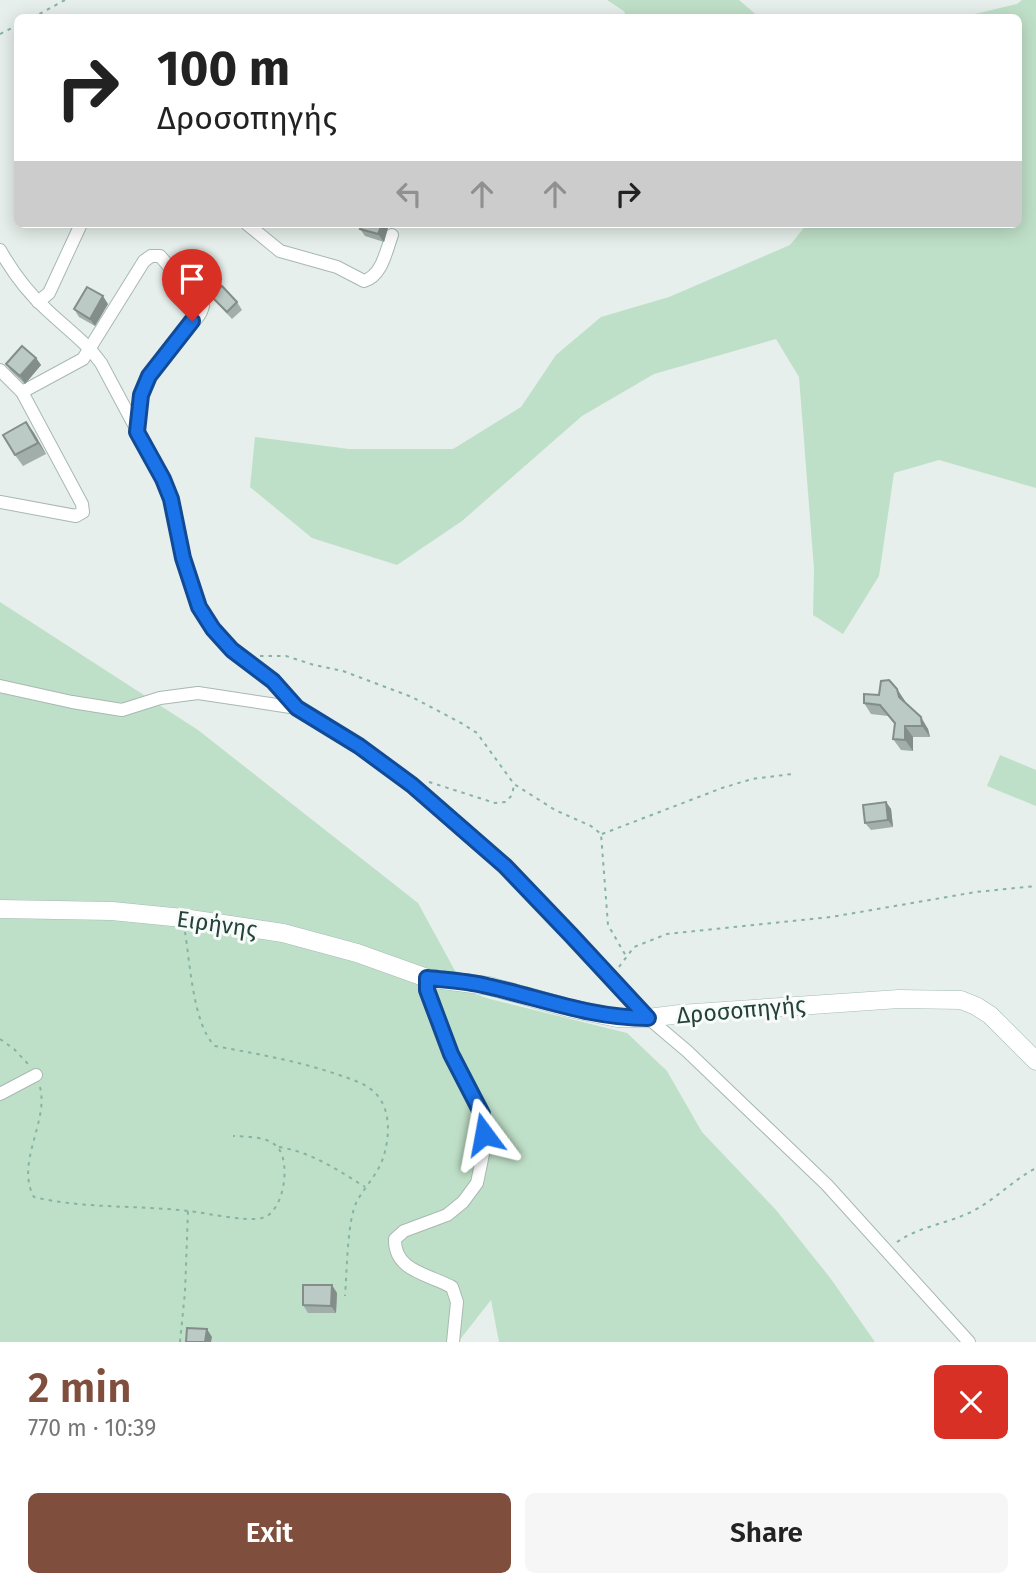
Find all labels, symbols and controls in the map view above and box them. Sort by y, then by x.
text: 100 m [157,39,290,98]
icon: right [42,42,133,133]
text: Δροσοπηγής [157,99,337,137]
icon: left [390,175,428,213]
icon: ahead [463,175,501,213]
icon: ahead [536,175,574,213]
icon: right [609,175,647,213]
pin [162,249,222,321]
icon: arrive [173,260,211,298]
street label: Ειρήνης [175,905,259,944]
street label: Δροσοπηγής [675,990,807,1030]
position arrow [447,1097,521,1171]
text: 2 min [28,1363,132,1413]
button: close [934,1365,1008,1439]
text: 770 m · 10:39 [28,1414,156,1442]
button: Exit [28,1493,511,1573]
button: Share [525,1493,1008,1573]

